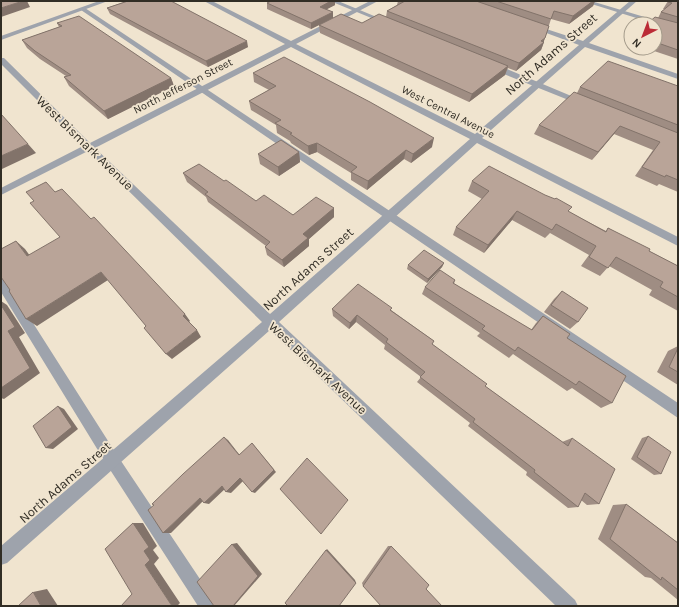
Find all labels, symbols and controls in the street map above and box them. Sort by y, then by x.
street label: North Adams Street [502,10,600,98]
north arrow [623,16,663,56]
text: N [629,36,644,51]
street label: North Jefferson Street [131,55,235,117]
street label: West Central Avenue [399,83,497,141]
street label: West Bismark Avenue [34,93,137,193]
street label: North Adams Street [260,224,356,314]
street label: West Bismark Avenue [266,319,370,418]
street label: North Adams Street [16,438,114,526]

